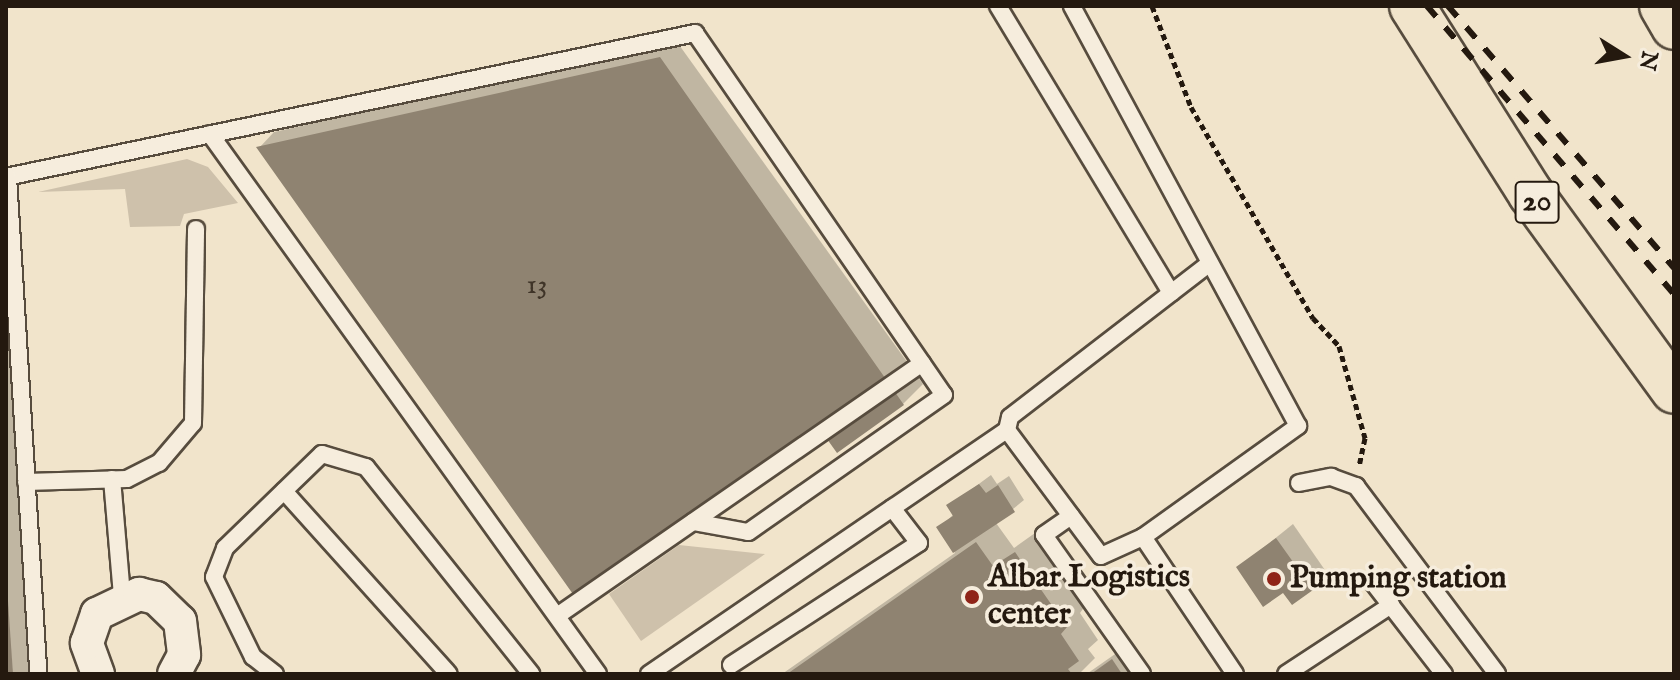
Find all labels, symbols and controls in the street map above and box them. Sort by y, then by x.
north arrow [1584,16,1664,96]
text: N [1632,49,1663,73]
road number: 20 [1513,176,1561,228]
house number: 13 [527,269,547,303]
place label: Albar Logistics center [988,560,1190,635]
place label: Pumping station [1290,560,1507,598]
marker: Pumping station [1265,570,1283,588]
marker: Albar Logistics center [963,588,981,606]

